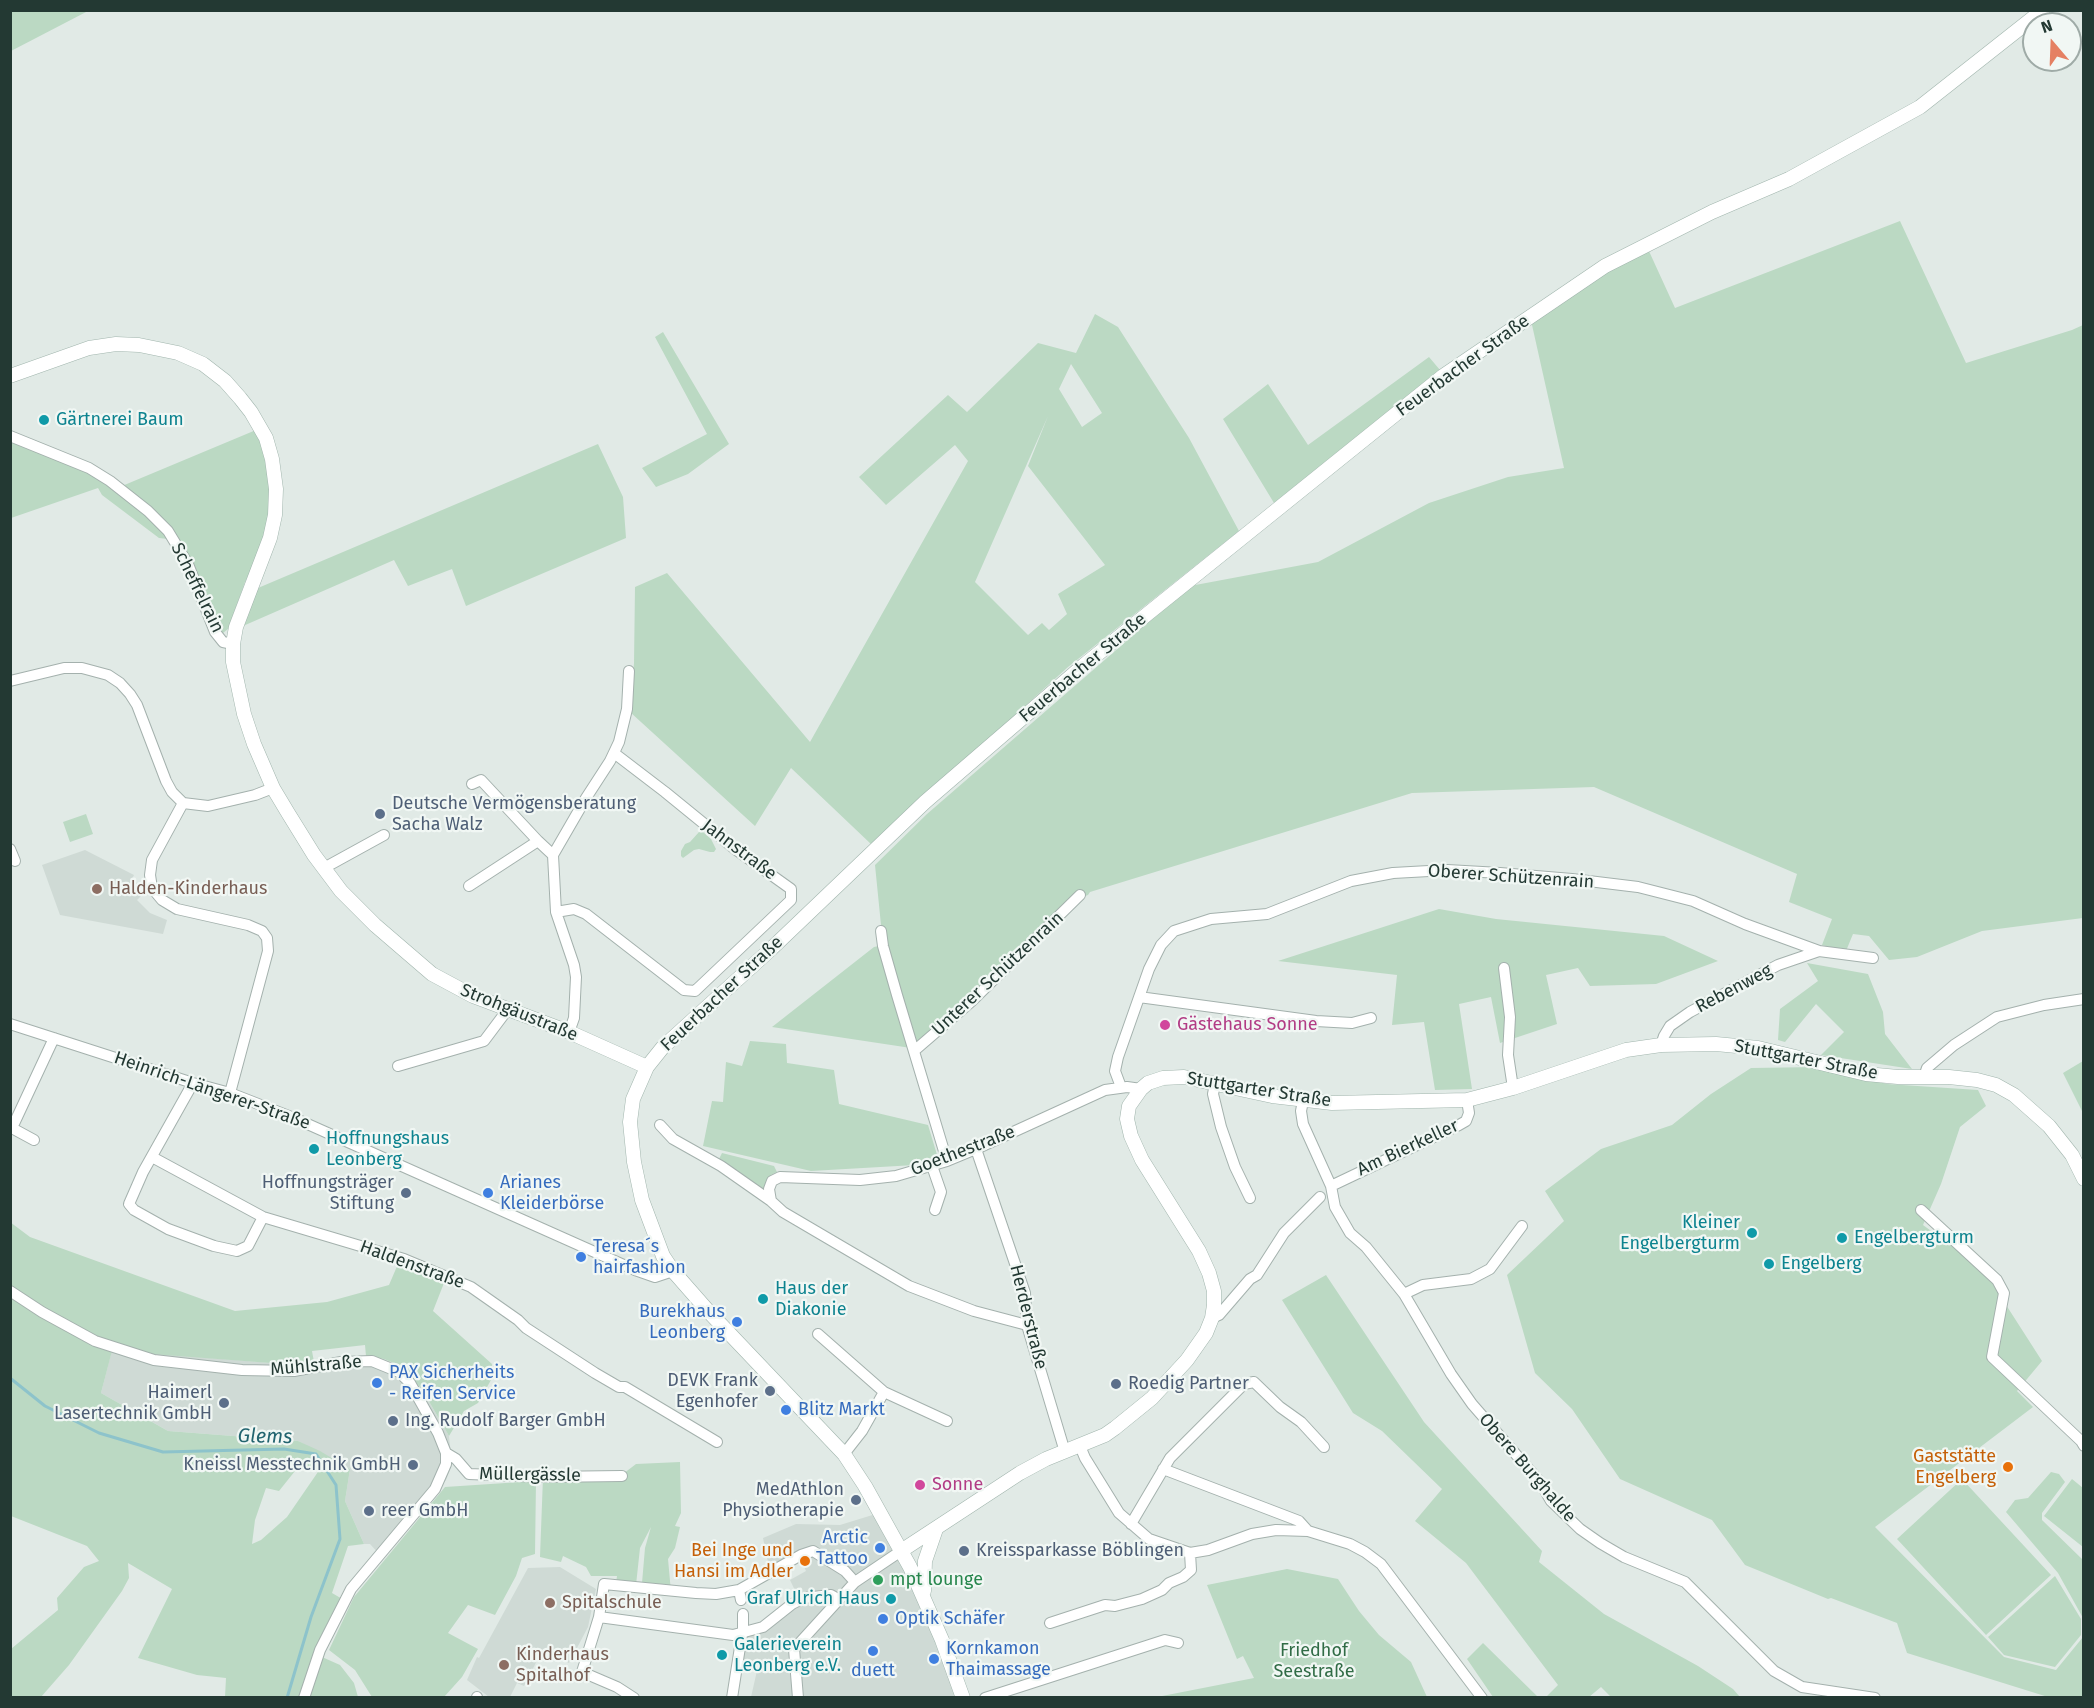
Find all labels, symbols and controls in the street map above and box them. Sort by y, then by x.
north arrow [2022,12,2082,72]
text: N [2039,16,2055,37]
street label: Feuerbacher Straße [1392,310,1534,422]
place label: Gärtnerei Baum [56,409,184,431]
marker: Gärtnerei Baum [37,413,51,427]
street label: Scheffelrain [166,539,228,637]
street label: Feuerbacher Straße [1015,609,1151,727]
place label: Deutsche Vermögensberatung Sacha Walz [392,793,636,836]
marker: Deutsche Vermögensberatung Sacha Walz [373,807,387,821]
street label: Jahnstraße [697,815,781,885]
street label: Oberer Schützenrain [1427,860,1595,894]
place label: Halden-Kinderhaus [109,878,267,900]
marker: Halden-Kinderhaus [90,882,104,896]
street label: Unterer Schützenrain [928,907,1068,1041]
street label: Feuerbacher Straße [656,932,788,1056]
street label: Rebenweg [1692,960,1776,1018]
street label: Strohgäustraße [457,980,581,1046]
place label: Gästehaus Sonne [1177,1014,1318,1036]
marker: Gästehaus Sonne [1158,1018,1172,1032]
street label: Stuttgarter Straße [1732,1035,1880,1085]
street label: Heinrich-Längerer-Straße [111,1047,313,1135]
street label: Stuttgarter Straße [1185,1068,1333,1112]
street label: Am Bierkeller [1354,1115,1462,1181]
street label: Goethestraße [908,1121,1018,1181]
place label: Hoffnungshaus Leonberg [326,1128,449,1170]
marker: Hoffnungshaus Leonberg [307,1142,321,1156]
place label: Hoffnungsträger Stiftung [262,1172,394,1214]
place label: Arianes Kleiderbörse [500,1172,604,1214]
marker: Hoffnungsträger Stiftung [399,1186,413,1200]
marker: Arianes Kleiderbörse [481,1186,495,1200]
place label: Kleiner Engelbergturm [1620,1212,1740,1254]
marker: Kleiner Engelbergturm [1745,1226,1759,1240]
place label: Engelbergturm [1854,1227,1974,1249]
marker: Engelbergturm [1835,1231,1849,1245]
street label: Haldenstraße [357,1236,467,1294]
place label: Teresa´s hairfashion [593,1236,686,1278]
marker: Teresa´s hairfashion [574,1250,588,1264]
place label: Engelberg [1781,1253,1862,1275]
marker: Engelberg [1762,1257,1776,1271]
street label: Herderstraße [1005,1262,1051,1372]
place label: Haus der Diakonie [775,1278,848,1320]
marker: Haus der Diakonie [756,1292,770,1306]
place label: Burekhaus Leonberg [639,1301,725,1344]
marker: Burekhaus Leonberg [730,1315,744,1329]
street label: Mühlstraße [269,1351,363,1381]
place label: PAX Sicherheits - Reifen Service [389,1362,516,1404]
place label: DEVK Frank Egenhofer [667,1370,758,1412]
place label: Roedig Partner [1128,1373,1249,1395]
marker: PAX Sicherheits - Reifen Service [370,1376,384,1390]
marker: Roedig Partner [1109,1377,1123,1391]
place label: Haimerl Lasertechnik GmbH [54,1382,212,1424]
marker: DEVK Frank Egenhofer [763,1384,777,1398]
marker: Haimerl Lasertechnik GmbH [217,1396,231,1410]
place label: Blitz Markt [798,1399,885,1421]
marker: Blitz Markt [779,1403,793,1417]
street label: Obere Burghalde [1474,1409,1580,1527]
place label: Ing. Rudolf Barger GmbH [405,1410,606,1432]
marker: Ing. Rudolf Barger GmbH [386,1414,400,1428]
water label: Glems [237,1425,293,1449]
place label: Gaststätte Engelberg [1913,1446,1996,1488]
place label: Kneissl Messtechnik GmbH [183,1454,401,1476]
marker: Kneissl Messtechnik GmbH [406,1458,420,1472]
marker: Gaststätte Engelberg [2001,1460,2015,1474]
street label: Müllergässle [479,1463,581,1487]
place label: Sonne [932,1474,983,1496]
marker: Sonne [913,1478,927,1492]
place label: MedAthlon Physiotherapie [722,1479,844,1522]
marker: MedAthlon Physiotherapie [849,1493,863,1507]
place label: reer GmbH [381,1500,468,1522]
marker: reer GmbH [362,1504,376,1518]
place label: Arctic Tattoo [816,1527,868,1570]
place label: Bei Inge und Hansi im Adler [674,1540,793,1582]
place label: Kreissparkasse Böblingen [976,1540,1184,1562]
marker: Arctic Tattoo [873,1541,887,1555]
marker: Kreissparkasse Böblingen [957,1544,971,1558]
marker: Bei Inge und Hansi im Adler [798,1554,812,1568]
place label: mpt lounge [890,1569,983,1591]
marker: mpt lounge [871,1573,885,1587]
place label: Graf Ulrich Haus [747,1588,879,1610]
place label: Spitalschule [562,1592,662,1614]
marker: Graf Ulrich Haus [884,1592,898,1606]
marker: Spitalschule [543,1596,557,1610]
place label: Optik Schäfer [895,1608,1005,1630]
marker: Optik Schäfer [876,1612,890,1626]
place label: Galerieverein Leonberg e.V. [734,1634,842,1676]
place label: Kornkamon Thaimassage [946,1638,1051,1680]
park label: Friedhof Seestraße [1274,1640,1354,1682]
place label: Kinderhaus Spitalhof [516,1644,609,1686]
marker: duett [866,1644,880,1658]
marker: Galerieverein Leonberg e.V. [715,1648,729,1662]
marker: Kornkamon Thaimassage [927,1652,941,1666]
marker: Kinderhaus Spitalhof [497,1658,511,1672]
place label: duett [851,1660,895,1682]

